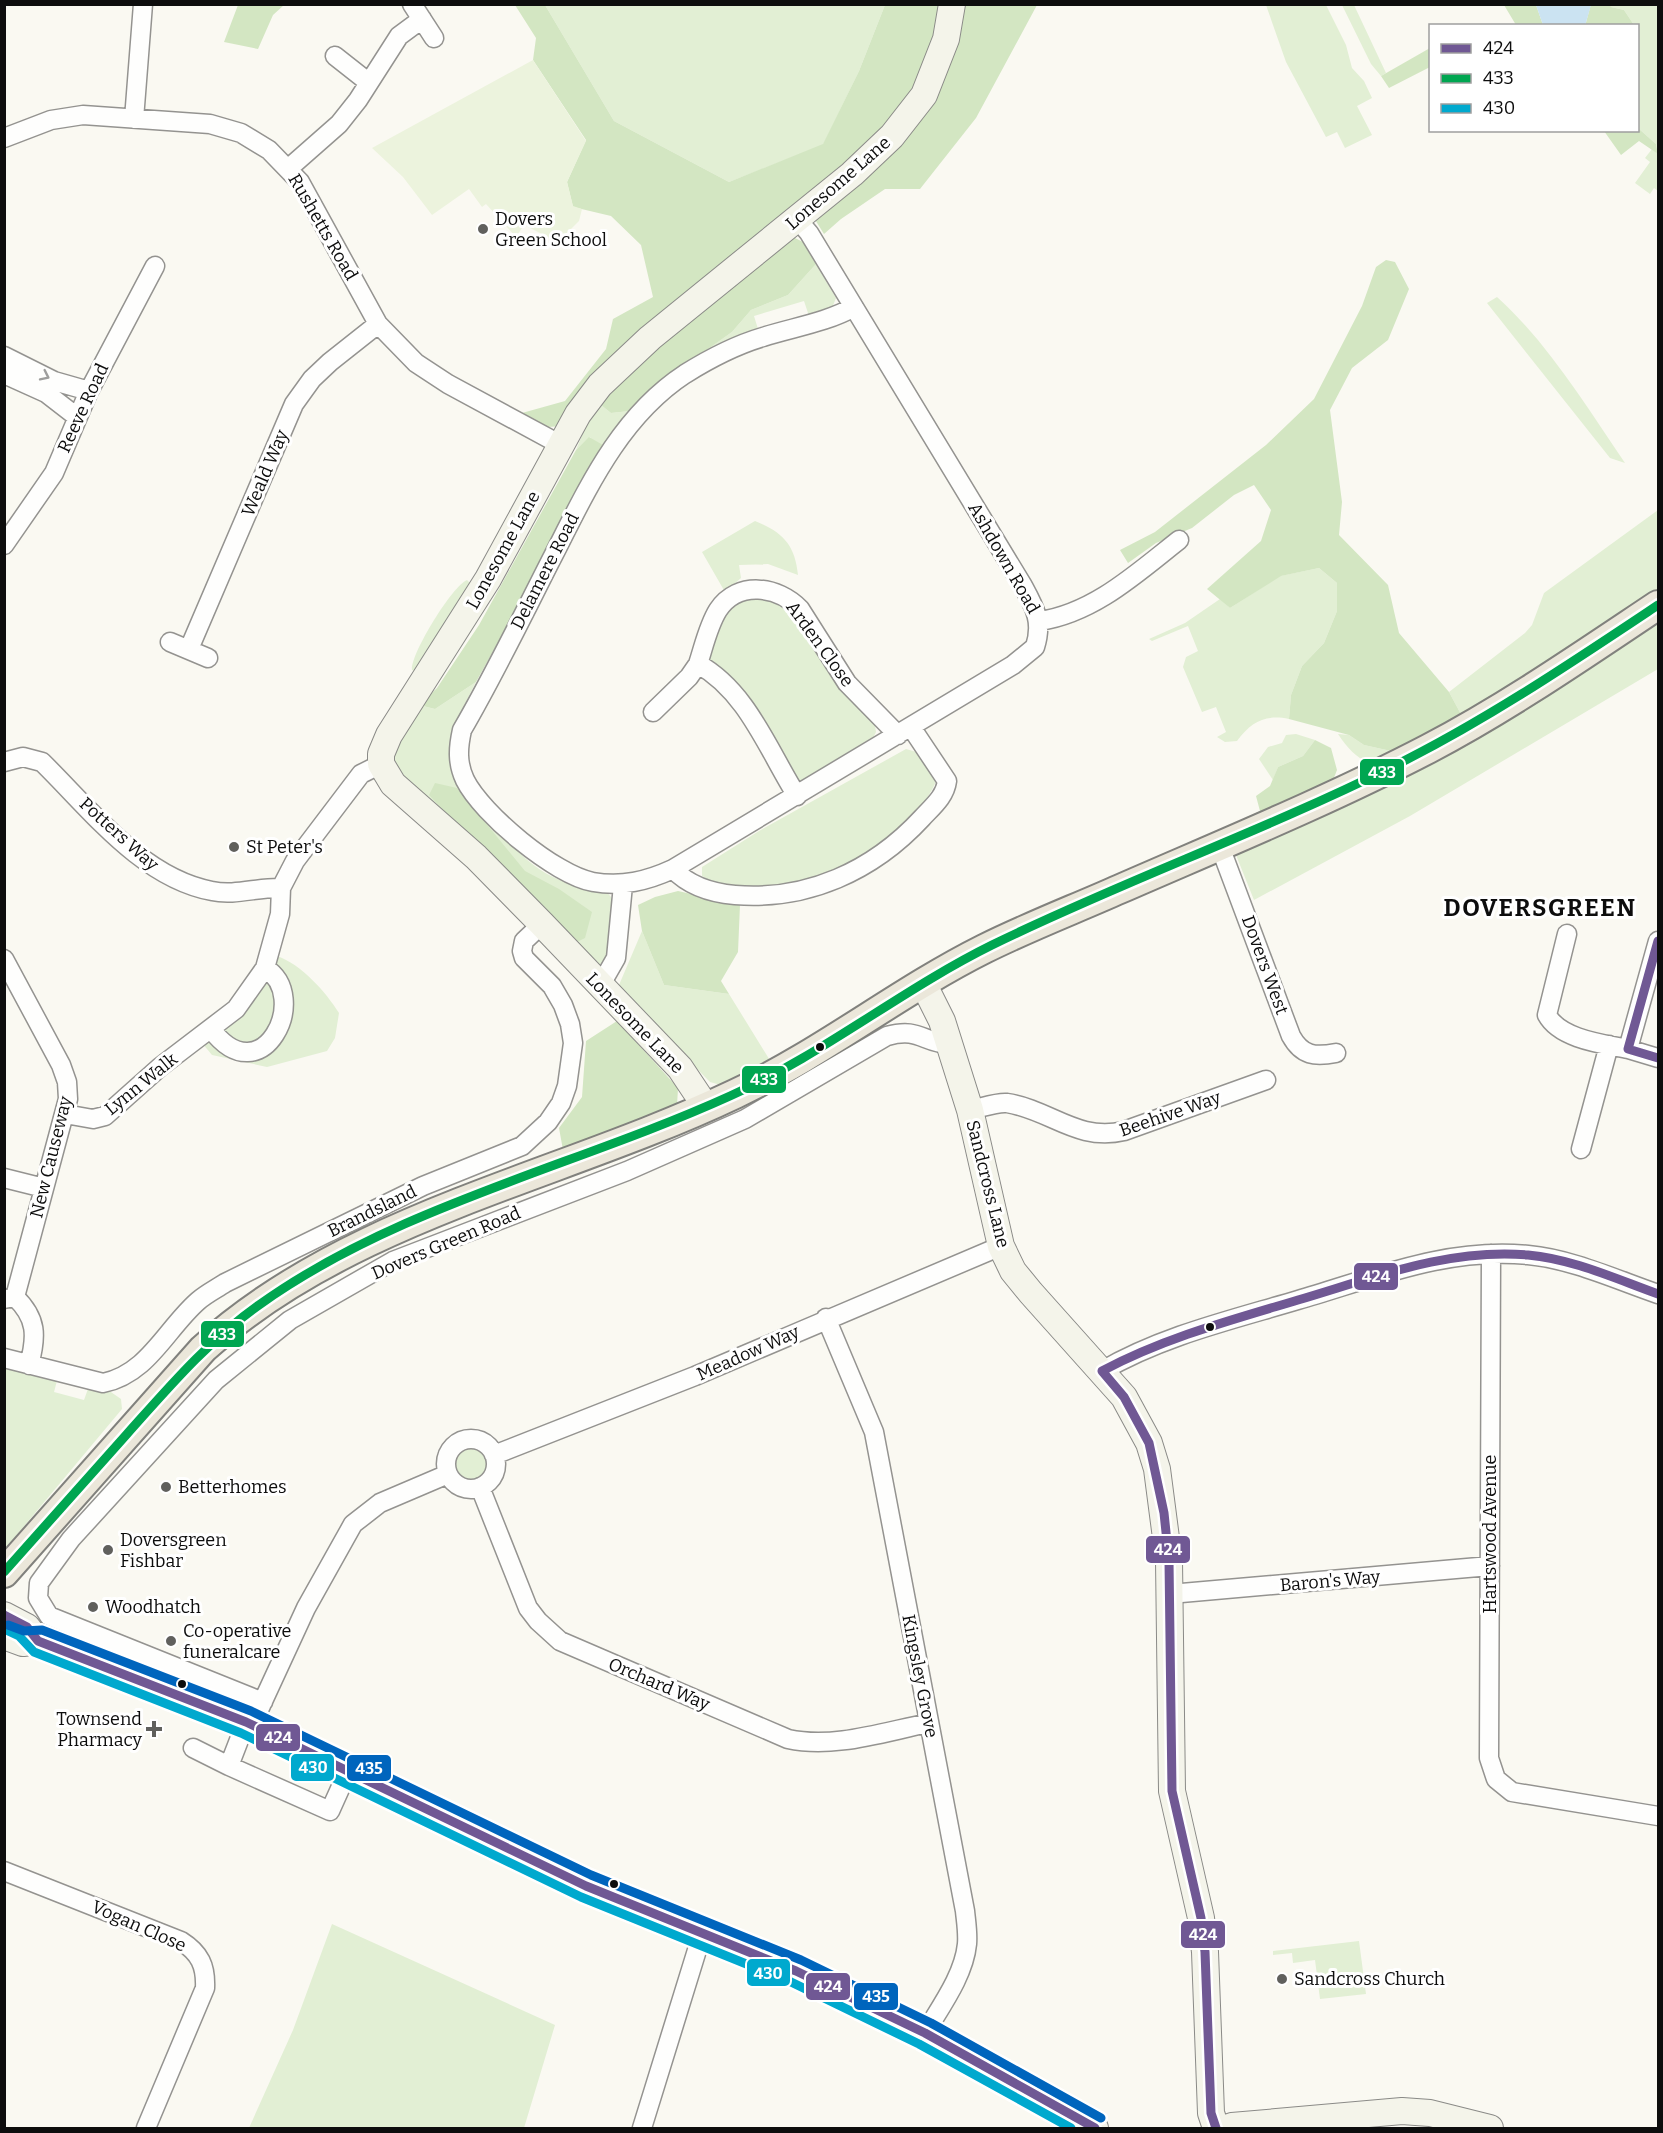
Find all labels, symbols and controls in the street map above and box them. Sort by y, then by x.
legend [1429,24,1639,132]
text: 424 [1483,37,1514,59]
text: 433 [1483,67,1514,89]
text: 430 [1483,97,1515,119]
street label: Lonesome Lane [781,132,895,234]
street label: Rushetts Road [284,170,363,285]
place label: Dovers Green School [495,208,607,251]
marker: Dovers Green School [476,222,490,236]
street label: Reeve Road [53,360,113,456]
one-way arrow [39,369,50,381]
street label: Weald Way [237,426,293,520]
street label: Lonesome Lane [461,487,545,613]
street label: Ashdown Road [963,499,1045,618]
street label: Delamere Road [506,509,584,633]
street label: Arden Close [782,597,858,691]
line badge: 433 [1359,758,1405,786]
text: 433 [1368,763,1396,782]
street label: Potters Way [75,793,164,876]
place label: St Peter's [246,836,323,858]
marker: St Peter's [227,840,241,854]
district label: DOVERSGREEN [1444,894,1636,922]
street label: Dovers West [1237,912,1293,1018]
street label: Lonesome Lane [581,968,689,1078]
unlabelled marker [814,1041,826,1053]
street label: Lynn Walk [100,1048,182,1120]
line badge: 433 [741,1065,787,1094]
text: 433 [750,1070,778,1089]
street label: Beehive Way [1116,1086,1224,1142]
street label: New Causeway [25,1093,77,1220]
street label: Sandcross Lane [962,1118,1014,1250]
street label: Brandsland [324,1180,420,1242]
street label: Dovers Green Road [368,1202,524,1284]
line badge: 424 [1353,1262,1399,1291]
text: 424 [1362,1267,1391,1286]
line badge: 433 [200,1320,245,1348]
street label: Meadow Way [693,1320,803,1385]
unlabelled marker [1204,1321,1216,1333]
text: 433 [208,1325,236,1344]
street label: Hartswood Avenue [1479,1455,1501,1613]
place label: Betterhomes [178,1476,287,1498]
marker: Betterhomes [159,1480,173,1494]
place label: Doversgreen Fishbar [120,1529,227,1572]
line badge: 424 [1145,1535,1191,1564]
text: 424 [1154,1540,1183,1559]
marker: Doversgreen Fishbar [101,1543,115,1557]
street label: Baron's Way [1279,1566,1382,1596]
place label: Woodhatch [105,1596,201,1618]
marker: Woodhatch [86,1600,100,1614]
street label: Kingsley Grove [897,1612,943,1740]
place label: Co-operative funeralcare [183,1620,291,1663]
marker: Co-operative funeralcare [164,1634,178,1648]
street label: Orchard Way [605,1653,714,1715]
unlabelled marker [176,1678,188,1690]
place label: Townsend Pharmacy [56,1708,142,1751]
marker: Townsend Pharmacy [147,1722,161,1736]
line badge: 424 [255,1723,301,1752]
text: 424 [264,1728,293,1747]
line badge: 430 [290,1753,335,1782]
line badge: 435 [346,1754,392,1782]
text: 430 [298,1758,328,1777]
text: 435 [355,1759,383,1778]
unlabelled marker [608,1878,620,1890]
street label: Vogan Close [88,1895,190,1957]
line badge: 424 [1180,1920,1226,1949]
text: 424 [1189,1925,1218,1944]
line badge: 430 [746,1958,791,1987]
text: 430 [753,1964,783,1983]
place label: Sandcross Church [1294,1968,1445,1990]
line badge: 424 [805,1972,851,2001]
marker: Sandcross Church [1275,1972,1289,1986]
text: 424 [814,1977,843,1996]
line badge: 435 [853,1982,899,2011]
text: 435 [862,1987,890,2006]

